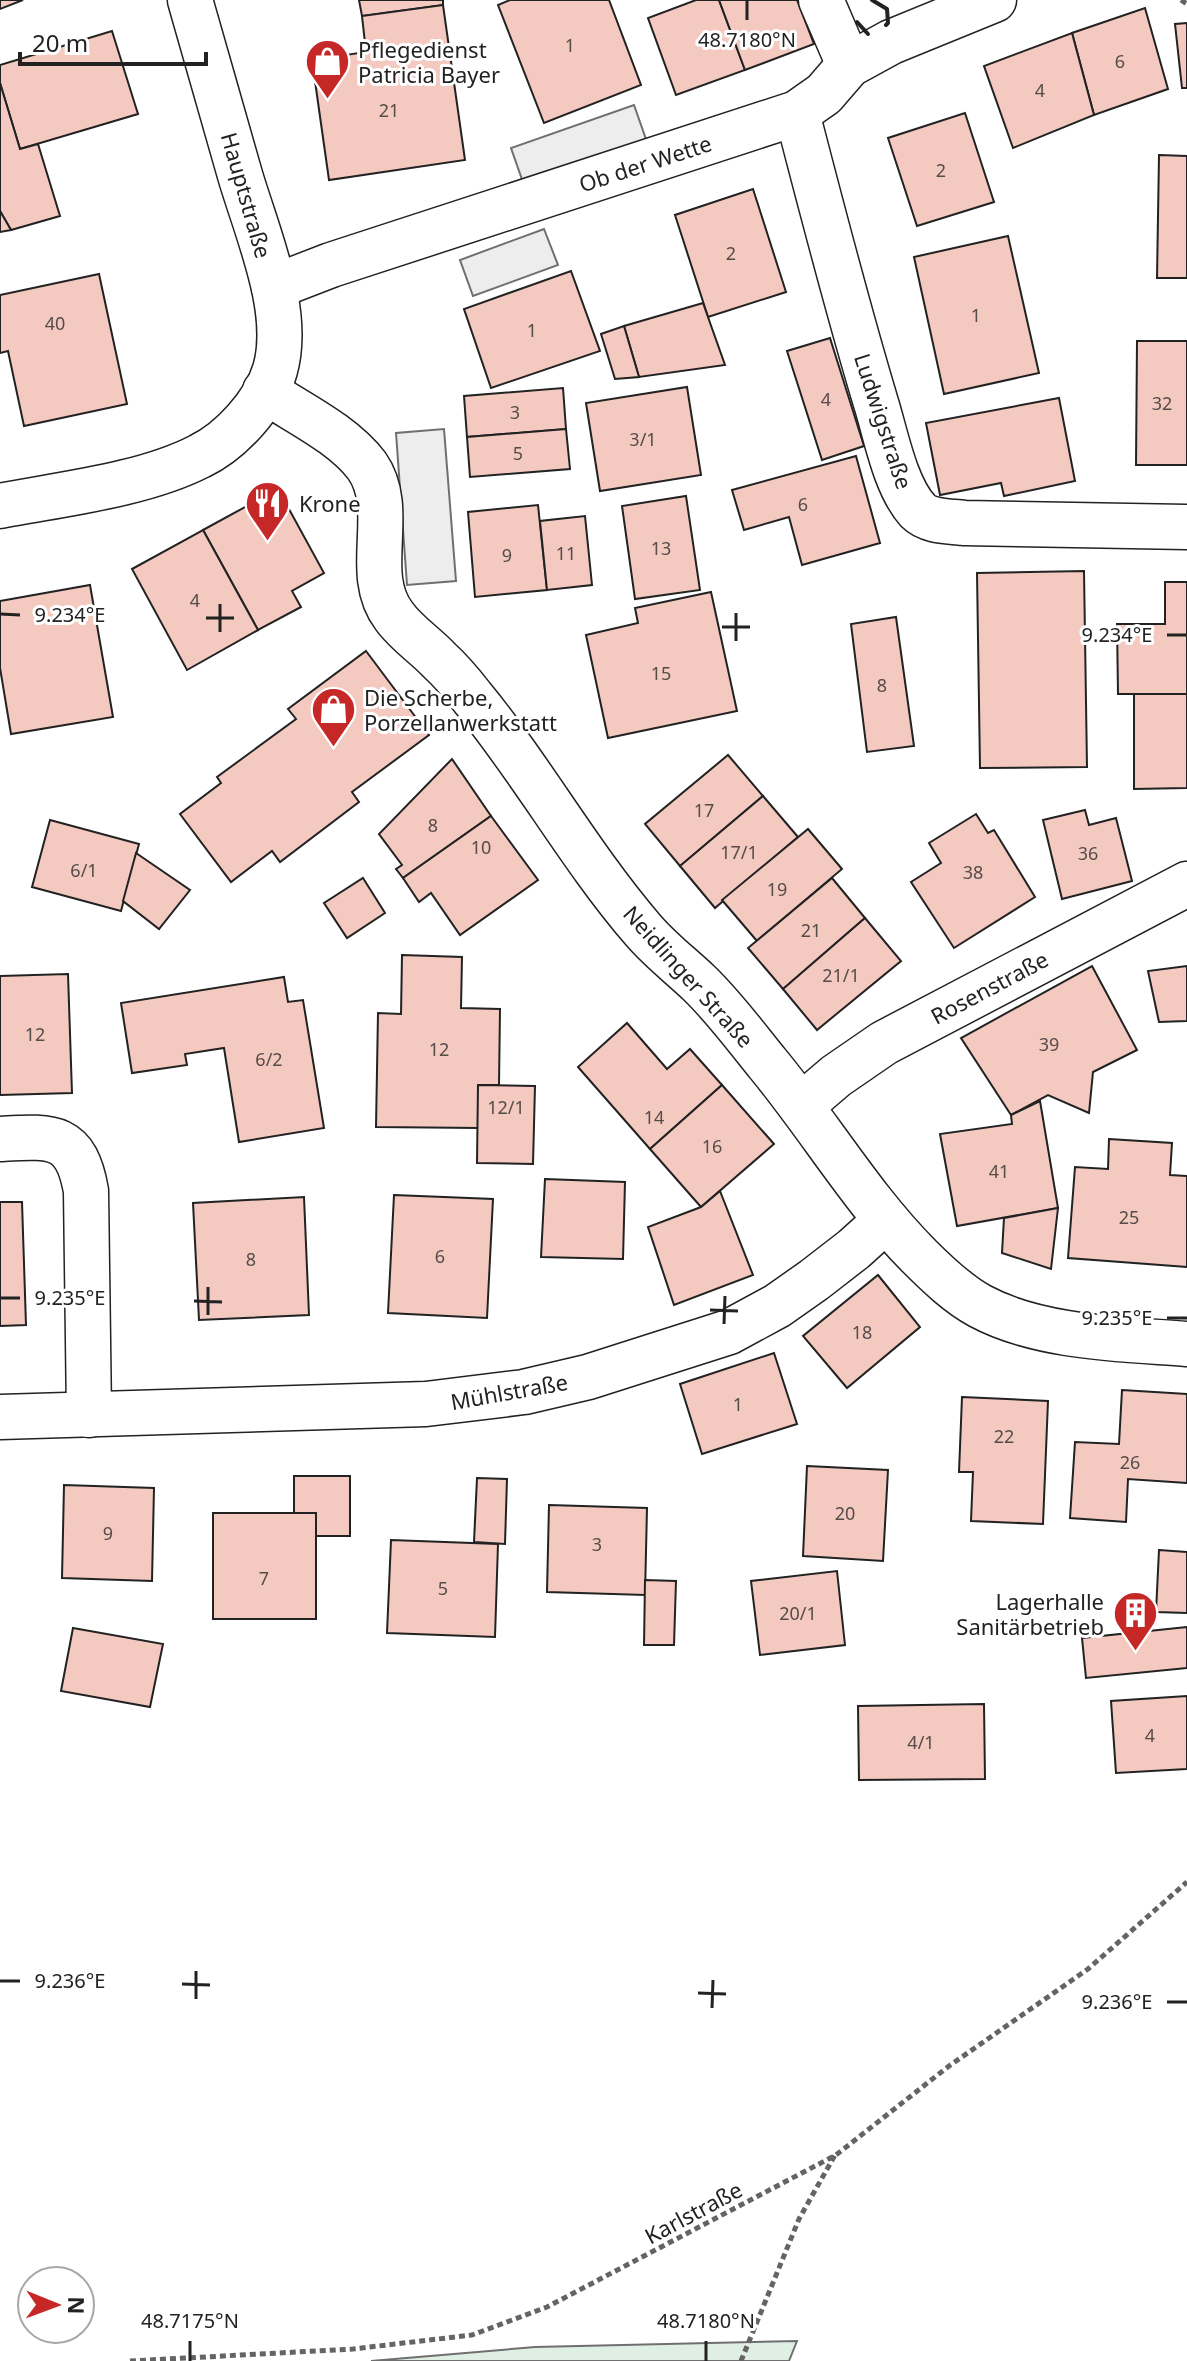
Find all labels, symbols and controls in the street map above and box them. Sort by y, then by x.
scale bar [20,16,206,66]
text: 20 m [32,26,88,59]
text: 48.7180°N [698,26,796,53]
house number: 1 [565,33,575,57]
place label: Pflegedienst Patricia Bayer [358,34,500,89]
shop icon: Pflegedienst Patricia Bayer [303,38,351,101]
house number: 6 [1115,49,1125,73]
house number: 4 [1035,78,1045,102]
house number: 21 [379,98,399,122]
street label: Ob der Wette [575,127,715,199]
street label: Hauptstraße [215,129,279,261]
house number: 2 [936,158,946,182]
house number: 2 [726,241,736,265]
house number: 1 [971,303,981,327]
house number: 40 [45,311,65,335]
house number: 1 [527,318,537,342]
street label: Ludwigstraße [848,349,920,493]
house number: 4 [821,387,831,411]
house number: 32 [1152,391,1172,415]
house number: 3 [510,400,520,424]
house number: 3/1 [629,427,657,451]
house number: 5 [513,441,523,465]
restaurant icon: Krone [244,479,292,542]
place label: Krone [299,488,361,518]
house number: 6 [798,492,808,516]
house number: 13 [651,536,671,560]
house number: 11 [556,541,576,565]
house number: 9 [502,543,512,567]
house number: 4 [190,588,200,612]
text: 9.234°E [35,601,105,628]
text: 9.234°E [1082,621,1152,648]
house number: 15 [651,661,671,685]
house number: 8 [877,673,887,697]
place label: Die Scherbe, Porzellanwerkstatt [364,682,557,737]
shop icon: Die Scherbe, Porzellanwerkstatt [309,686,357,749]
house number: 17 [694,798,714,822]
house number: 8 [428,813,438,837]
house number: 10 [471,835,491,859]
house number: 17/1 [720,840,758,864]
house number: 36 [1078,841,1098,865]
house number: 6/1 [70,858,98,882]
house number: 38 [963,860,983,884]
house number: 19 [767,877,787,901]
street label: Neidlinger Straße [617,899,761,1053]
house number: 21 [801,918,821,942]
street label: Rosenstraße [925,943,1053,1031]
house number: 21/1 [822,963,860,987]
house number: 12 [25,1022,45,1046]
house number: 39 [1039,1032,1059,1056]
house number: 12 [429,1037,449,1061]
house number: 6/2 [255,1047,283,1071]
house number: 12/1 [487,1095,525,1119]
house number: 14 [644,1105,664,1129]
house number: 16 [702,1134,722,1158]
house number: 41 [989,1159,1009,1183]
house number: 25 [1119,1205,1139,1229]
house number: 6 [435,1244,445,1268]
house number: 8 [246,1247,256,1271]
text: 9.235°E [35,1284,105,1311]
text: 9.235°E [1082,1304,1152,1331]
house number: 18 [852,1320,872,1344]
street label: Mühlstraße [448,1366,570,1416]
house number: 1 [733,1392,743,1416]
house number: 22 [994,1424,1014,1448]
house number: 26 [1120,1450,1140,1474]
house number: 20 [835,1501,855,1525]
house number: 9 [103,1521,113,1545]
house number: 3 [592,1532,602,1556]
house number: 7 [259,1566,269,1590]
house number: 5 [438,1576,448,1600]
place label: Lagerhalle Sanitärbetrieb [956,1586,1104,1641]
building icon: Lagerhalle Sanitärbetrieb [1111,1590,1159,1653]
house number: 20/1 [779,1601,817,1625]
house number: 4 [1145,1723,1155,1747]
house number: 4/1 [907,1730,935,1754]
text: 9.236°E [35,1967,105,1994]
text: 9.236°E [1082,1988,1152,2015]
street label: Karlstraße [639,2174,747,2250]
north arrow [16,2265,96,2345]
text: N [62,2296,92,2315]
text: 48.7175°N [141,2307,239,2334]
text: 48.7180°N [657,2307,755,2334]

